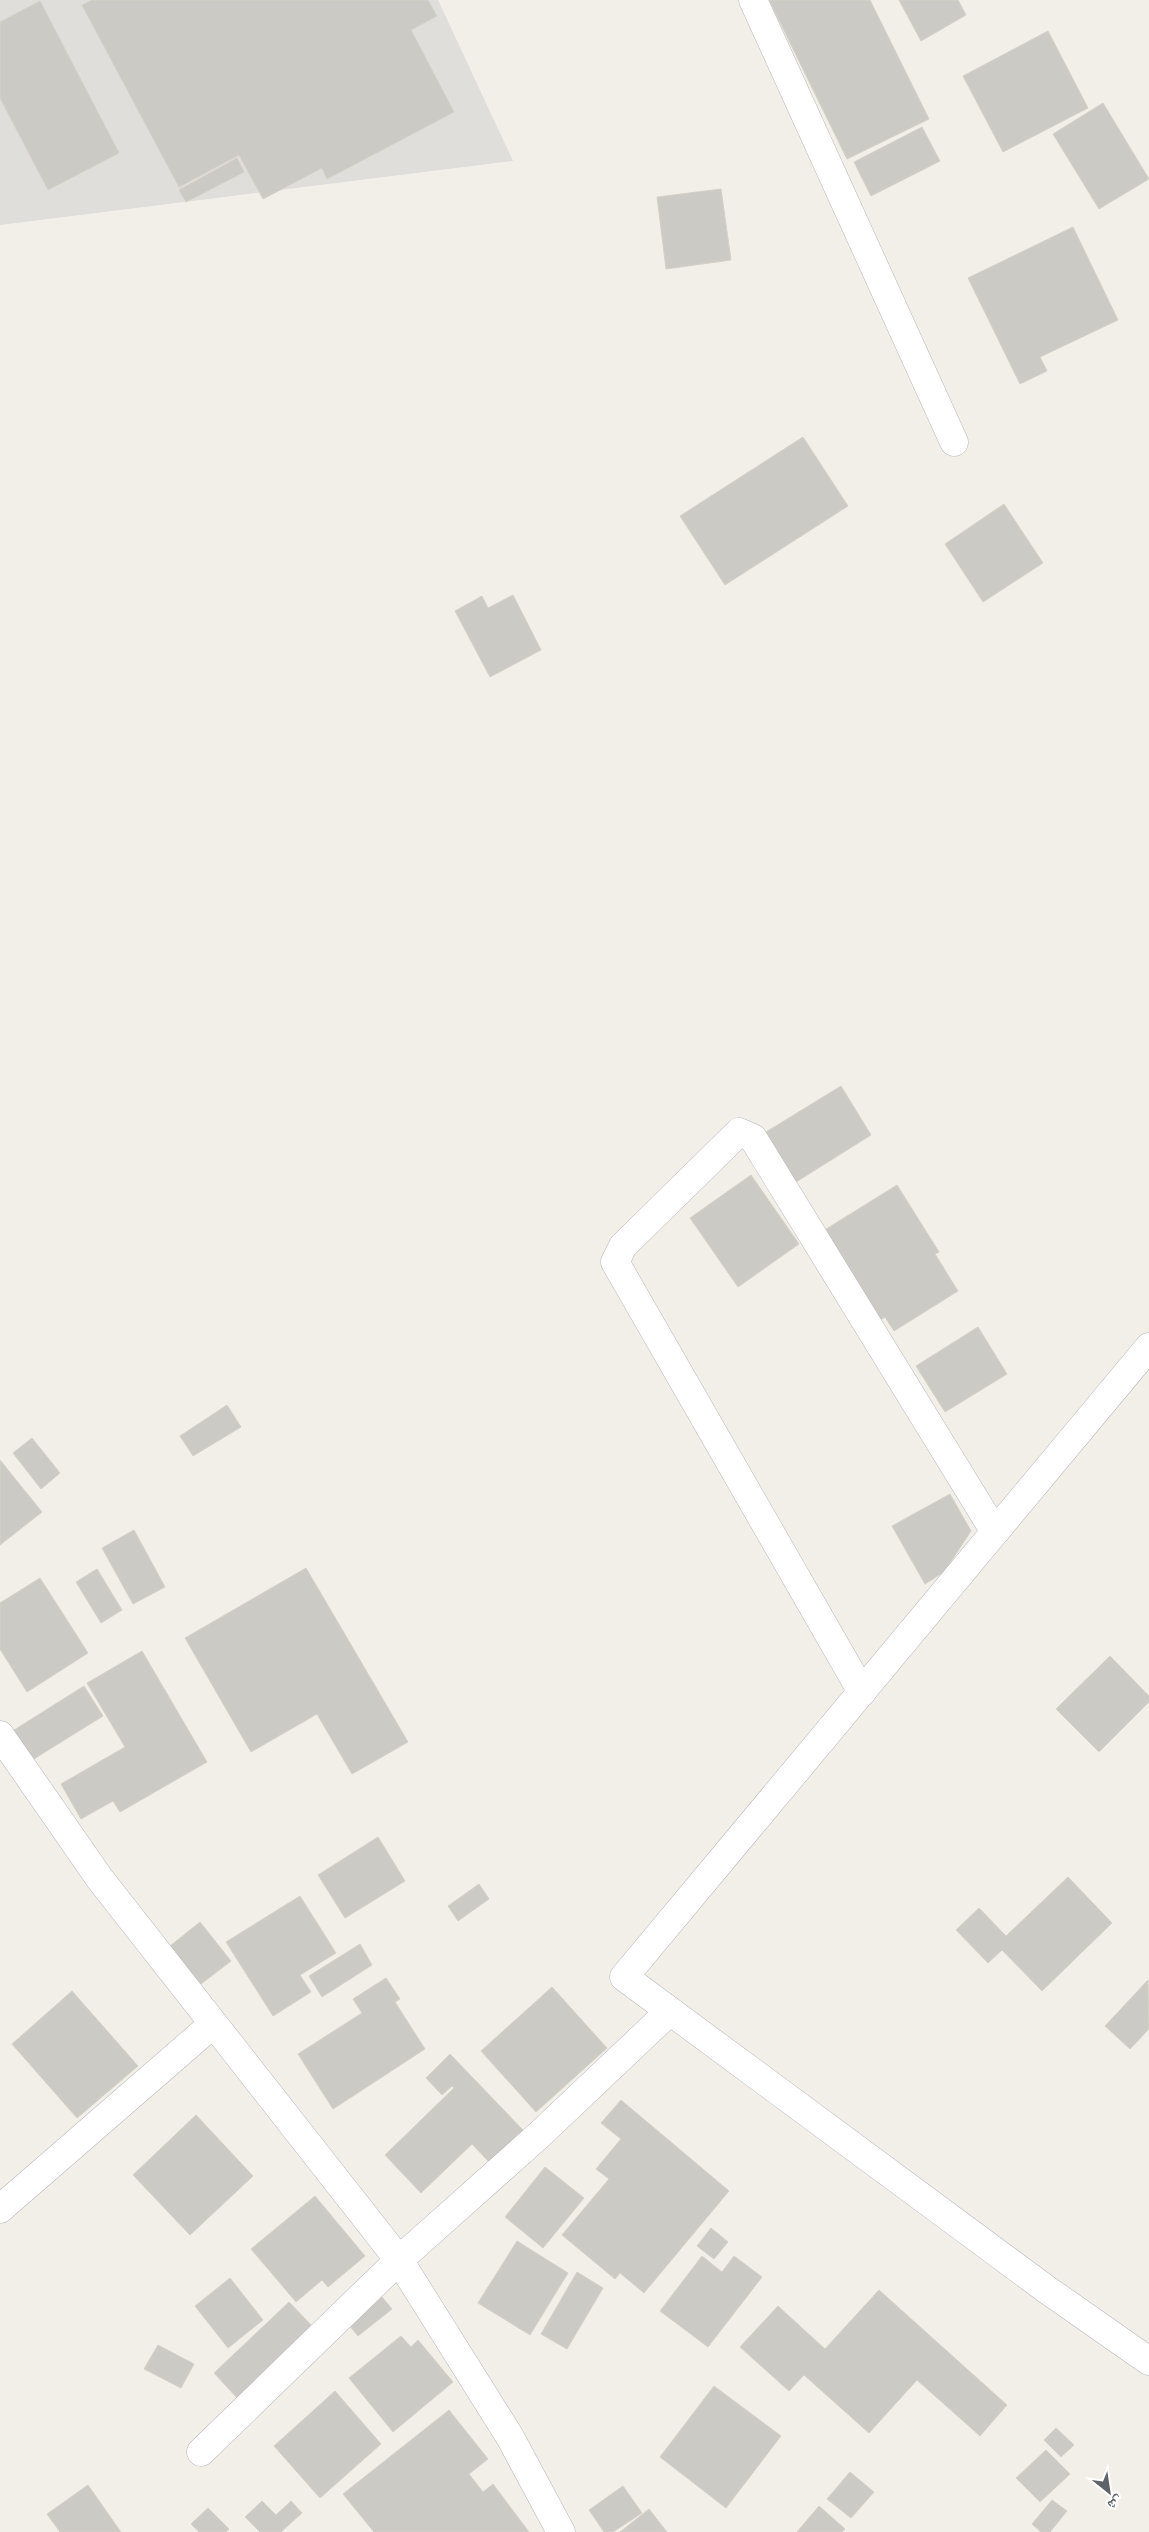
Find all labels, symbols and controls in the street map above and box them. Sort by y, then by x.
north arrow [1084,2467,1134,2517]
text: ش [1104,2492,1127,2516]

